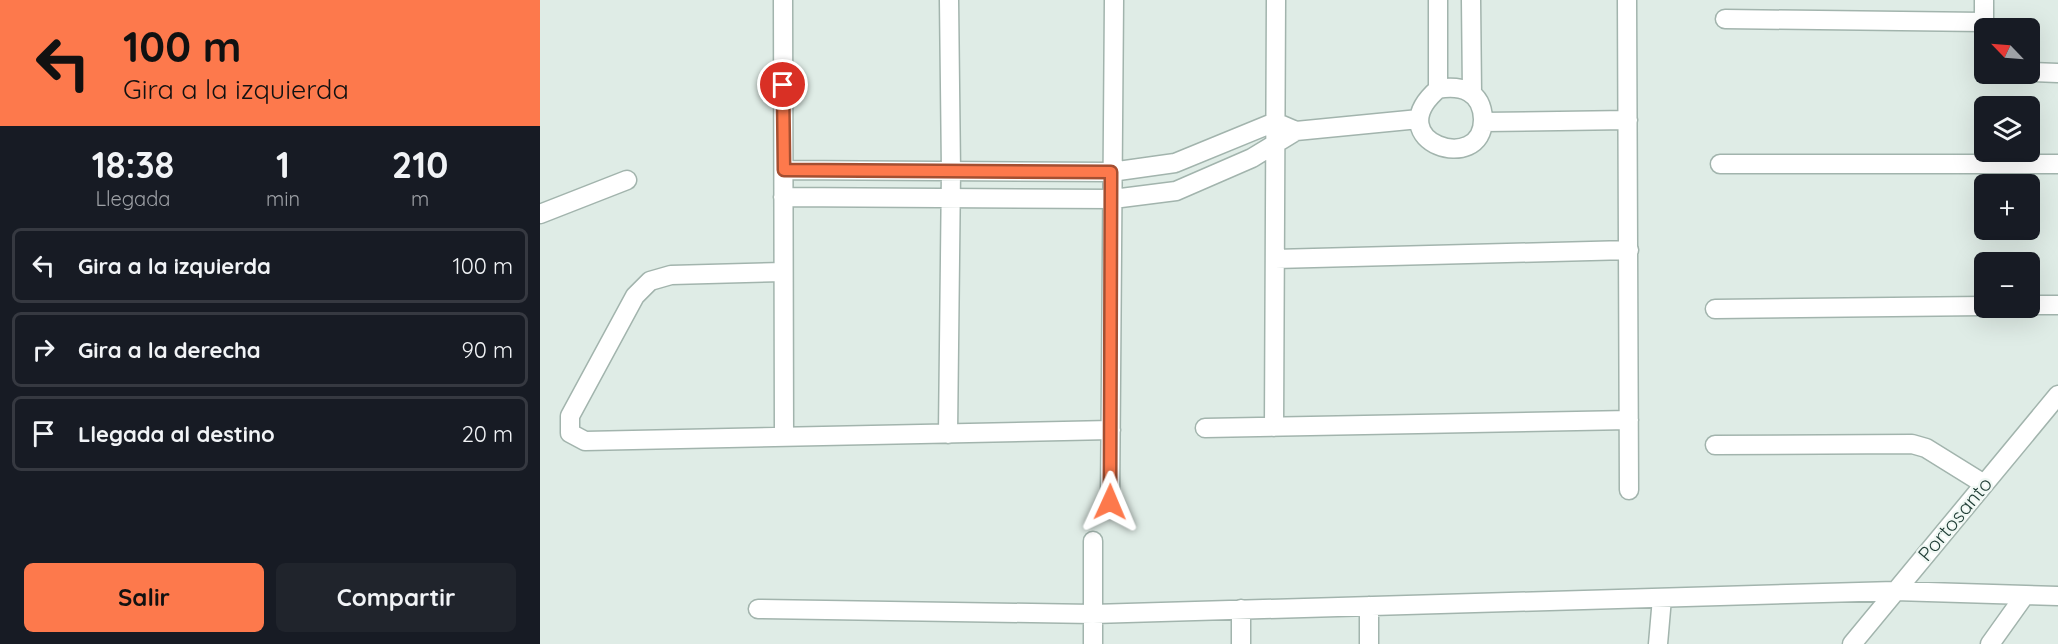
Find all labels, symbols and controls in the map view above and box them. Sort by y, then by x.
north arrow [1974,18,2040,84]
map controls [1974,18,2040,318]
text: 100 m [123,20,241,73]
icon: left [24,24,102,102]
pin [757,59,808,110]
icon: arrive [766,68,799,101]
text: Gira a la izquierda [123,72,349,106]
button: layers [1974,96,2040,162]
text: 18:38 [92,142,174,187]
text: 1 [276,142,290,187]
text: 210 [392,142,448,187]
button: + [1974,174,2040,240]
text: Llegada [95,186,170,211]
text: min [266,186,300,211]
text: m [411,186,429,211]
icon: left [27,249,60,282]
text: Gira a la izquierda [78,252,271,280]
text: 100 m [453,252,513,280]
button: − [1974,252,2040,318]
icon: right [27,333,60,366]
text: Gira a la derecha [78,336,261,364]
text: 90 m [462,336,513,364]
icon: arrive [27,417,60,450]
text: Llegada al destino [78,420,275,448]
text: 20 m [462,420,513,448]
position arrow [1078,470,1142,534]
street label: Portosanto [1912,471,1997,566]
button: Salir [24,563,264,632]
button: Compartir [276,563,516,632]

